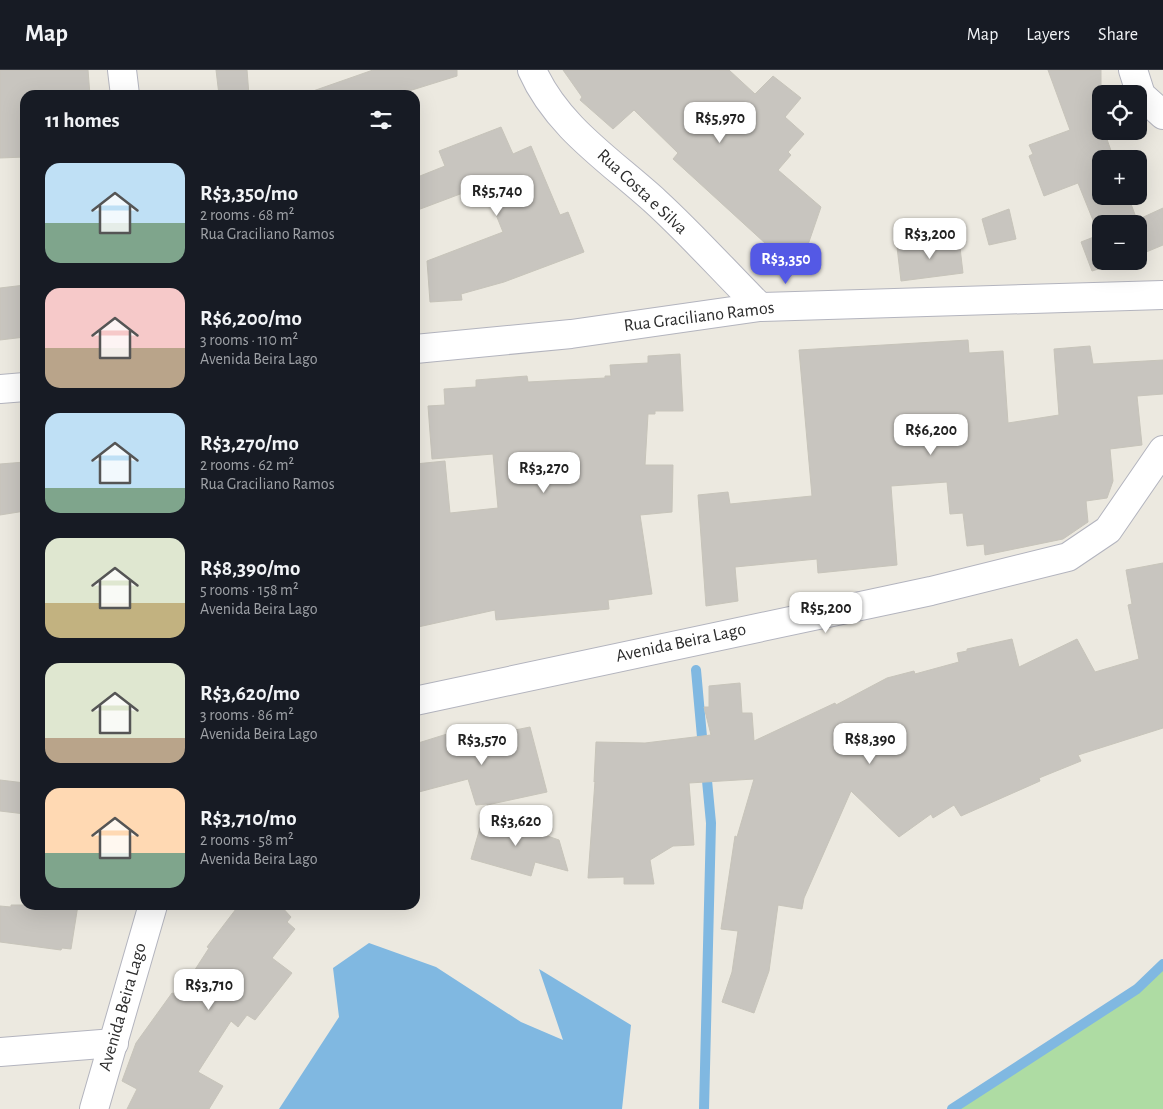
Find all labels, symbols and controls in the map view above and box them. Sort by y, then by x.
text: Map [25,22,68,46]
text: Map [967,26,998,44]
text: Layers [1026,26,1070,44]
text: Share [1098,26,1138,44]
map controls [1092,85,1147,270]
button: locate [1092,85,1147,140]
pin: R$5,970 [674,102,766,144]
icon: filters [367,106,395,134]
text: 11 homes [45,110,120,131]
text: R$5,970 [695,110,745,126]
street label: Rua Costa e Silva [594,146,690,238]
button: + [1092,150,1147,205]
pin: R$5,740 [451,174,543,217]
icon: home [85,183,145,243]
text: R$3,350/mo [200,183,298,204]
text: R$5,740 [472,183,522,199]
text: 2 rooms · 68 m² [200,207,294,223]
button: − [1092,215,1147,270]
pin: R$3,200 [884,218,976,260]
text: Rua Graciliano Ramos [200,226,335,242]
text: R$3,200 [904,226,956,242]
pin: R$3,350 [740,242,832,285]
text: R$3,350 [761,251,811,267]
street label: Rua Graciliano Ramos [623,299,775,335]
icon: home [85,308,145,368]
text: R$6,200/mo [200,308,302,329]
text: 3 rooms · 110 m² [200,332,298,348]
text: Avenida Beira Lago [200,351,318,367]
pin: R$6,200 [885,414,977,456]
text: R$6,200 [905,422,957,438]
icon: home [85,433,145,493]
text: R$3,270/mo [200,433,299,454]
pin: R$3,270 [498,452,590,494]
text: 2 rooms · 62 m² [200,457,294,473]
text: R$3,270 [519,460,569,476]
text: Rua Graciliano Ramos [200,476,335,492]
icon: home [85,558,145,618]
text: R$8,390/mo [200,558,300,579]
text: 5 rooms · 158 m² [200,582,299,598]
pin: R$5,200 [780,592,872,634]
text: R$5,200 [800,600,852,616]
text: Avenida Beira Lago [200,601,318,617]
street label: Avenida Beira Lago [614,620,748,666]
icon: home [85,683,145,743]
text: R$3,620/mo [200,683,300,704]
text: 3 rooms · 86 m² [200,707,294,723]
pin: R$8,390 [824,722,916,765]
pin: R$3,570 [436,724,528,766]
text: Avenida Beira Lago [200,726,318,742]
text: R$8,390 [844,731,896,747]
text: R$3,570 [457,732,507,748]
pin: R$3,620 [470,804,562,847]
icon: home [85,808,145,868]
text: R$3,710/mo [200,808,297,829]
text: R$3,620 [491,813,541,829]
text: 2 rooms · 58 m² [200,832,294,848]
text: Avenida Beira Lago [200,851,318,867]
street label: Avenida Beira Lago [96,941,150,1073]
pin: R$3,710 [163,968,255,1011]
text: R$3,710 [185,977,233,993]

